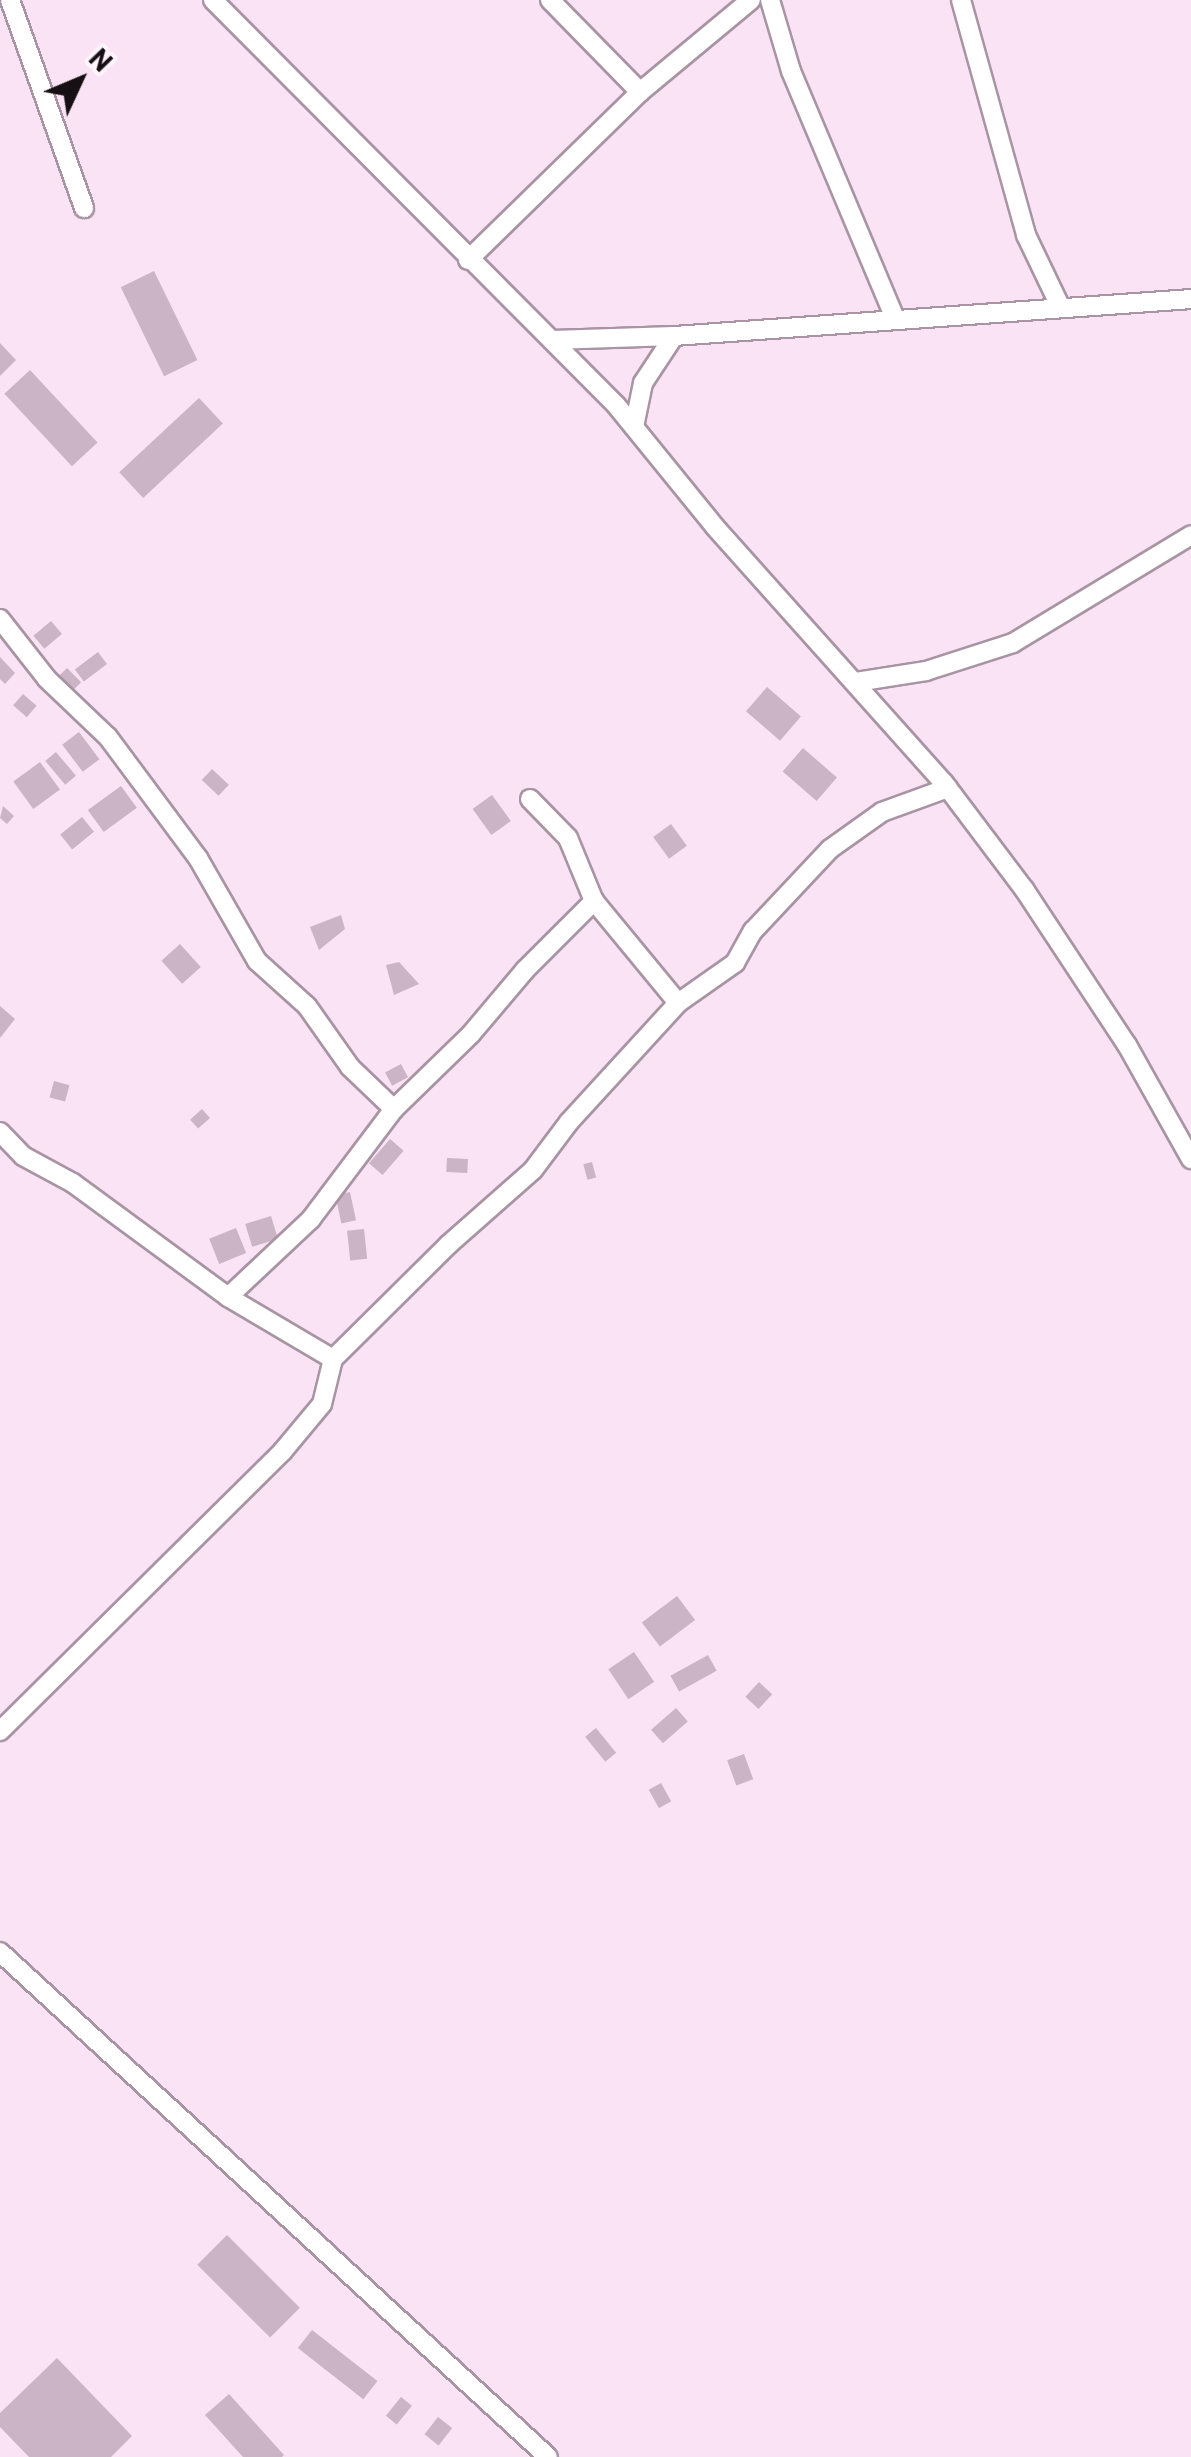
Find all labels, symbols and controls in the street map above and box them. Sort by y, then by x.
north arrow [30,30,130,130]
text: N [83,41,120,78]

